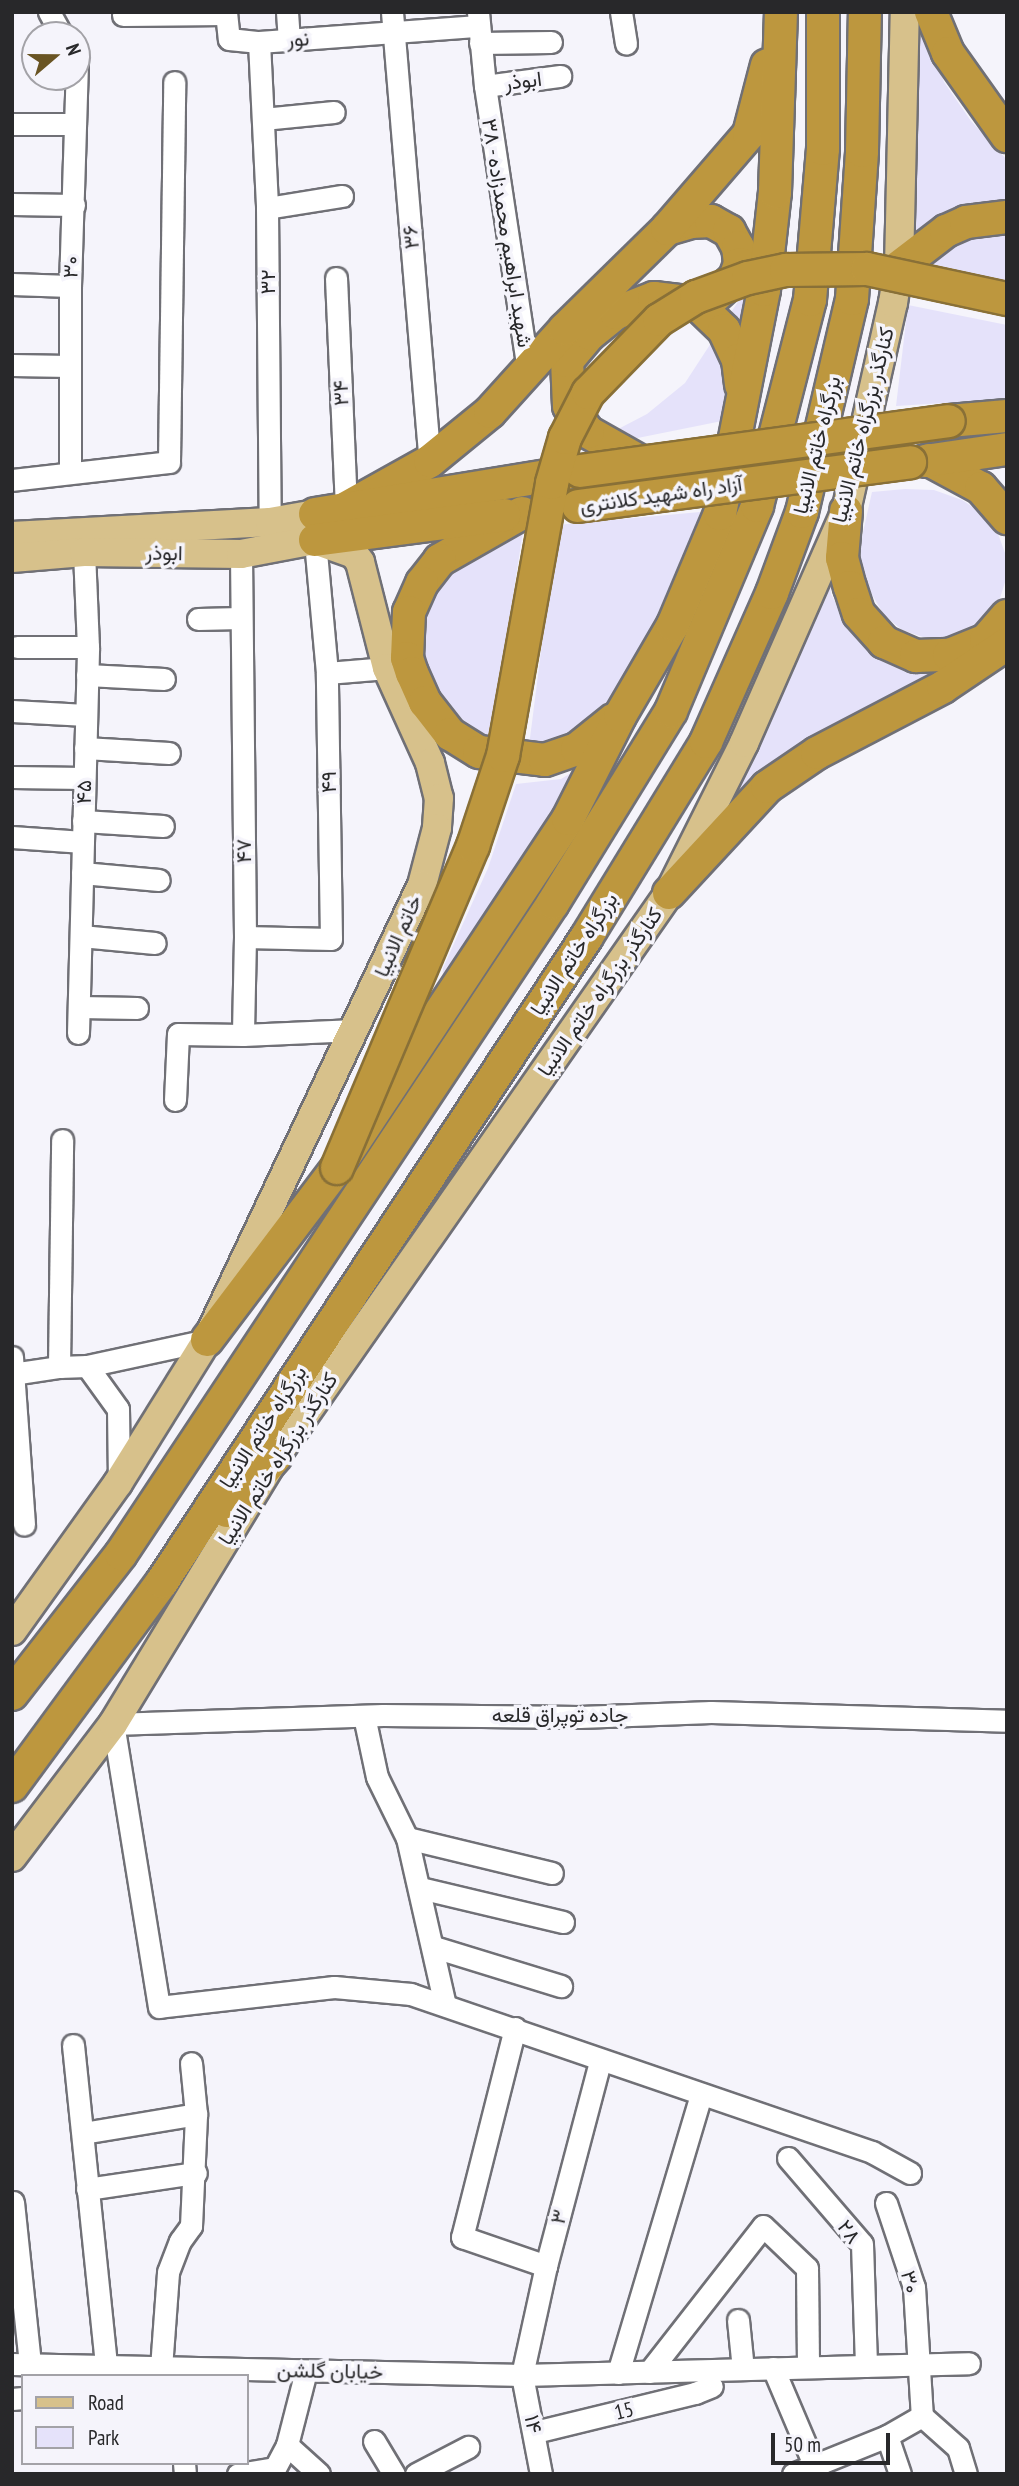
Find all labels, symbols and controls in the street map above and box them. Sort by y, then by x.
north arrow [21,21,91,91]
street label: نور [286,26,310,52]
text: N [61,41,87,58]
street label: ابوذر [503,66,543,96]
street label: شهید ابراهیم محمدزاده - ۳۸ [476,116,538,350]
street label: ۳۶ [397,224,425,250]
street label: ۳۰ [58,255,84,279]
street label: ۳۲ [255,270,281,294]
street label: کنارگذر بزرگراه خاتم الانبیا [827,325,899,525]
street label: بزرگراه خاتم الانبیا [788,373,846,517]
street label: ۳۴ [328,380,354,406]
street label: آزاد راه شهید کلانتری [578,471,744,519]
street label: ابوذر [145,540,183,566]
street label: ۴۹ [316,771,342,793]
street label: ۴۵ [71,780,97,804]
street label: ۴۷ [231,839,257,863]
street label: بزرگراه خاتم الانبیا [525,888,623,1020]
street label: خاتم الانبیا [369,891,427,981]
street label: کنارگذر بزرگراه خاتم الانبیا [532,903,668,1081]
street label: بزرگراه خاتم الانبیا [214,1361,312,1493]
street label: کنارگذر بزرگراه خاتم الانبیا [213,1368,343,1550]
street label: جاده توپراق قلعه [492,1702,628,1728]
street label: ۳ [545,2207,573,2227]
street label: ۲۸ [832,2215,866,2249]
street label: ۳۰ [895,2268,925,2296]
street label: خیابان گلشن [277,2357,383,2385]
legend [21,2374,248,2465]
text: Road [88,2389,124,2416]
street label: 15 [612,2396,636,2426]
street label: ۱۴ [519,2413,547,2435]
scale bar [774,2420,893,2464]
text: Park [88,2424,119,2451]
text: 50 m [784,2431,821,2458]

